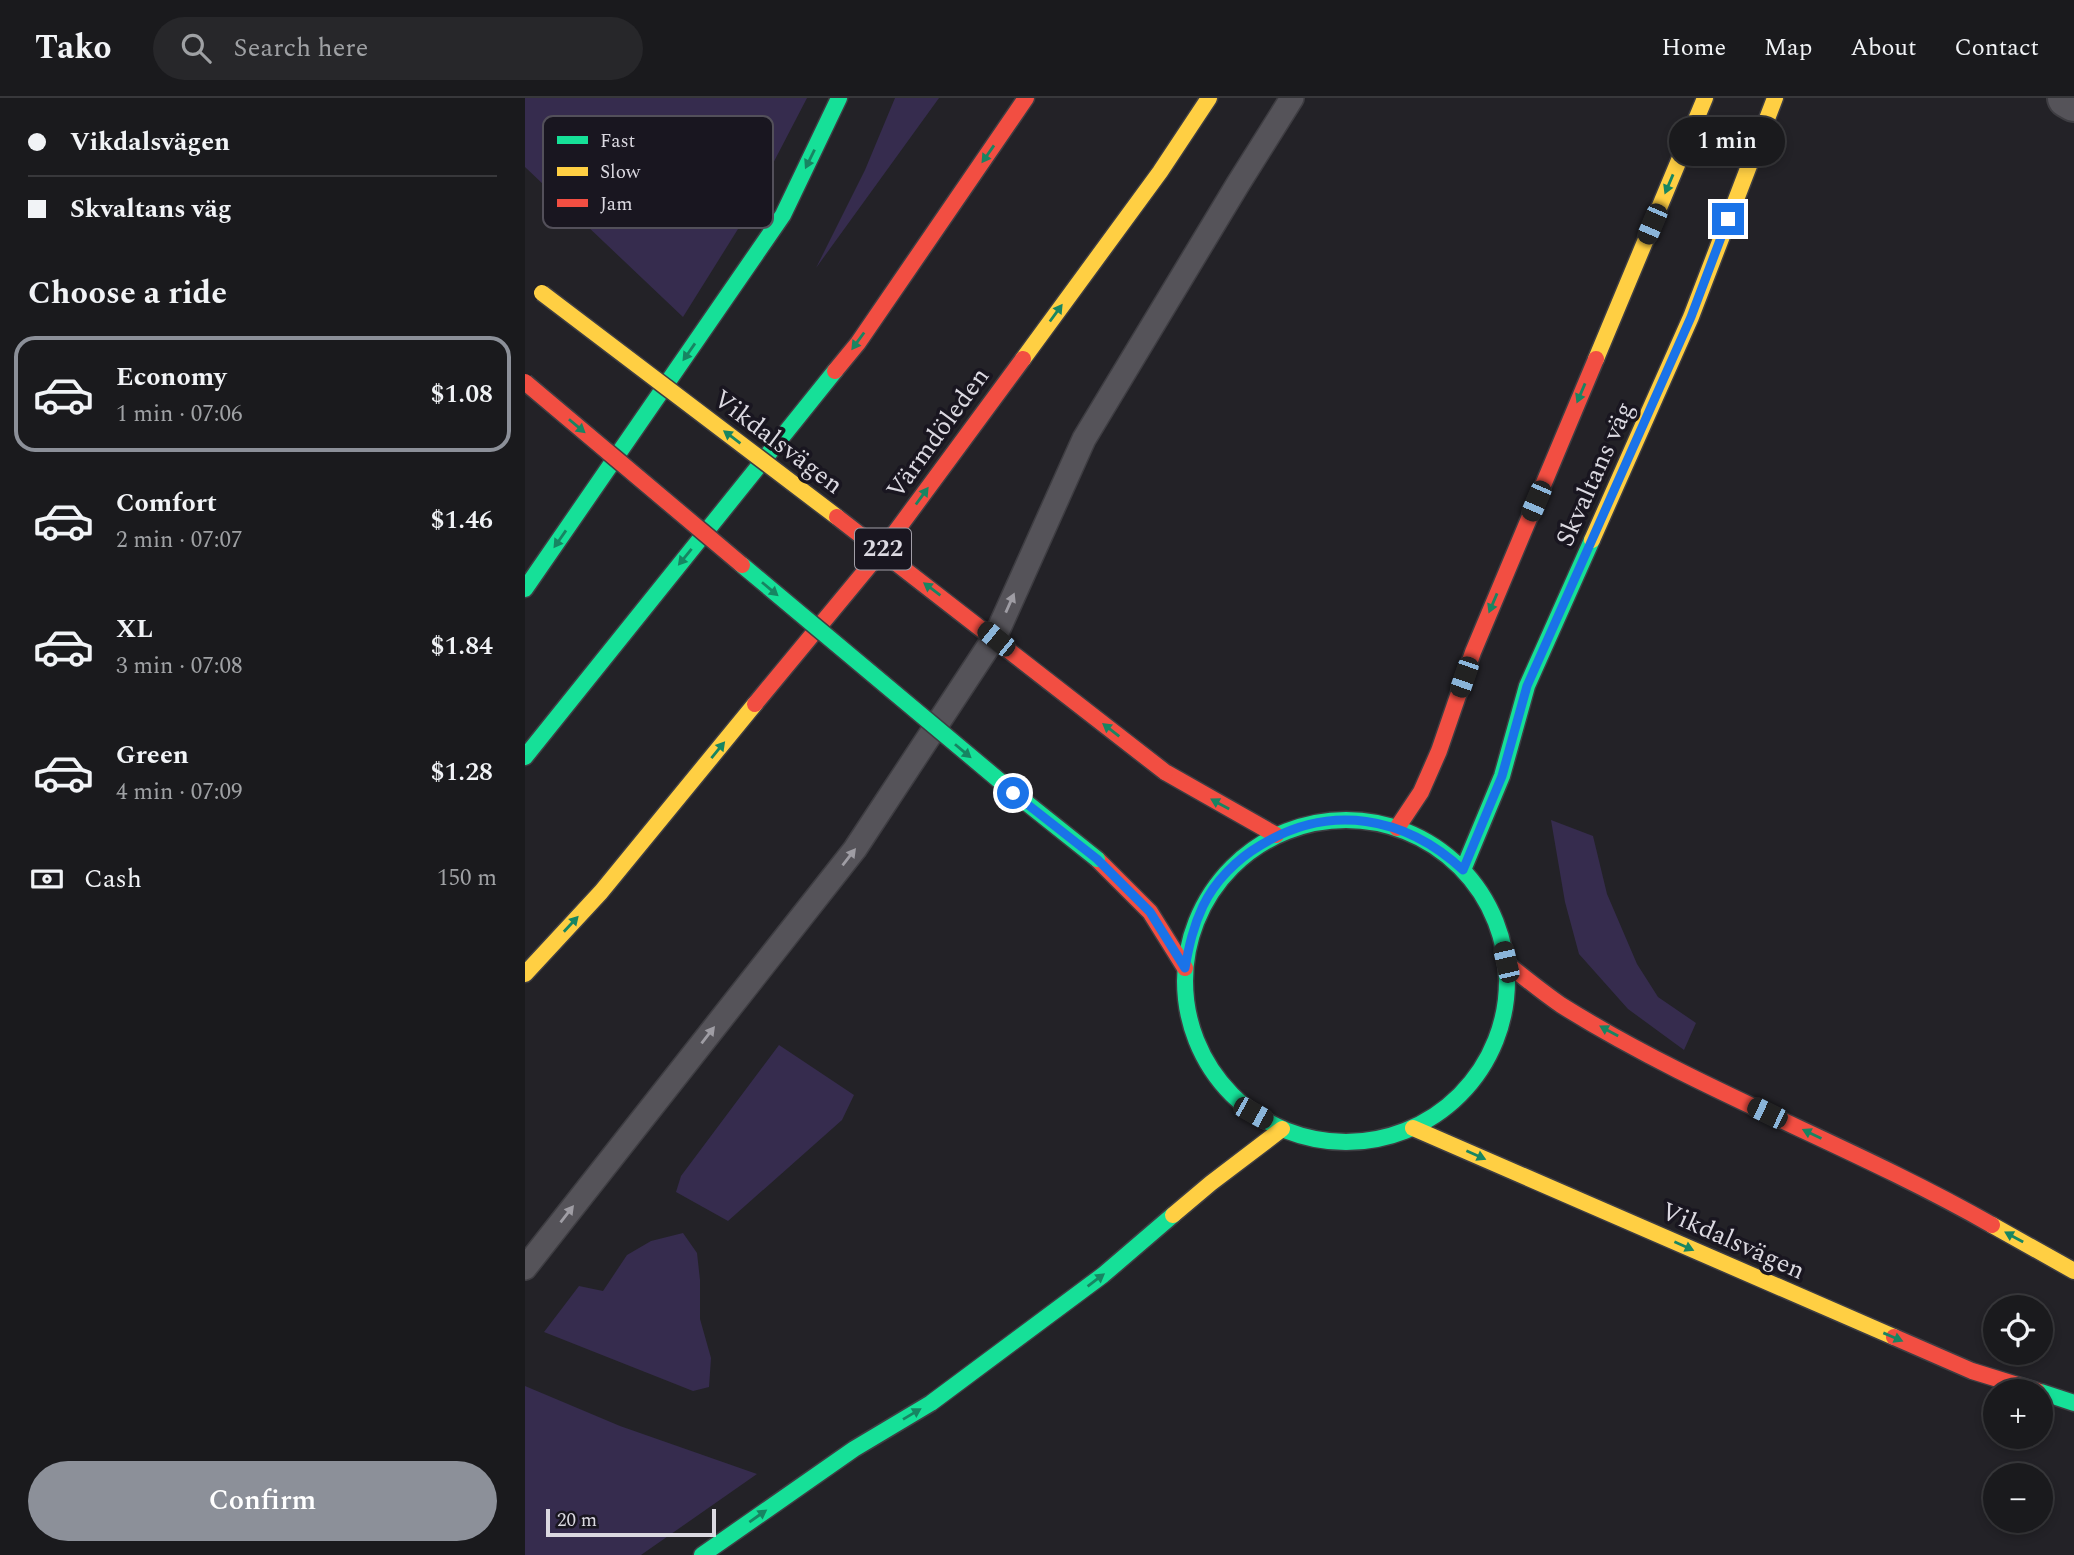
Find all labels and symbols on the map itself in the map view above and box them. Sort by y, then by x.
legend [543,116,773,228]
callout: 1 min [1670,117,1786,166]
text: Fast [600,127,636,156]
one-way arrow [981,145,995,163]
one-way arrow [804,149,815,170]
text: Slow [600,158,641,187]
one-way arrow [1663,173,1674,194]
text: Jam [600,190,632,219]
car [1635,201,1670,247]
route end [1712,203,1744,235]
one-way arrow [1049,304,1063,322]
one-way arrow [851,332,865,350]
one-way arrow [682,343,696,361]
street label: Värmdöleden [876,359,1000,507]
street label: Vikdalsvägen [704,380,852,504]
one-way arrow [1575,383,1586,404]
street label: Skvaltans väg [1545,395,1645,553]
one-way arrow [569,418,586,433]
one-way arrow [723,429,741,444]
car [1519,478,1554,524]
one-way arrow [914,488,929,506]
road number: 222 [855,528,911,570]
one-way arrow [553,530,567,548]
one-way arrow [678,548,693,566]
one-way arrow [761,581,779,596]
one-way arrow [924,582,942,597]
one-way arrow [1004,593,1016,613]
one-way arrow [1487,593,1499,613]
car [974,618,1019,660]
car [1448,654,1481,700]
one-way arrow [1102,723,1120,738]
one-way arrow [710,742,725,759]
one-way arrow [954,743,972,759]
route start [997,777,1029,809]
one-way arrow [1211,798,1230,810]
one-way arrow [841,848,856,866]
one-way arrow [563,916,579,933]
car [1492,939,1521,985]
one-way arrow [1599,1025,1619,1037]
one-way arrow [700,1027,715,1044]
car [1230,1094,1277,1132]
car [1744,1094,1791,1132]
one-way arrow [1802,1128,1822,1140]
one-way arrow [1465,1150,1486,1161]
street label: Vikdalsvägen [1654,1191,1812,1291]
one-way arrow [560,1205,574,1223]
one-way arrow [2005,1231,2024,1243]
one-way arrow [1674,1240,1694,1252]
one-way arrow [1087,1273,1105,1287]
one-way arrow [1883,1331,1903,1343]
one-way arrow [903,1408,922,1420]
scale bar [546,1506,716,1538]
one-way arrow [749,1509,767,1523]

